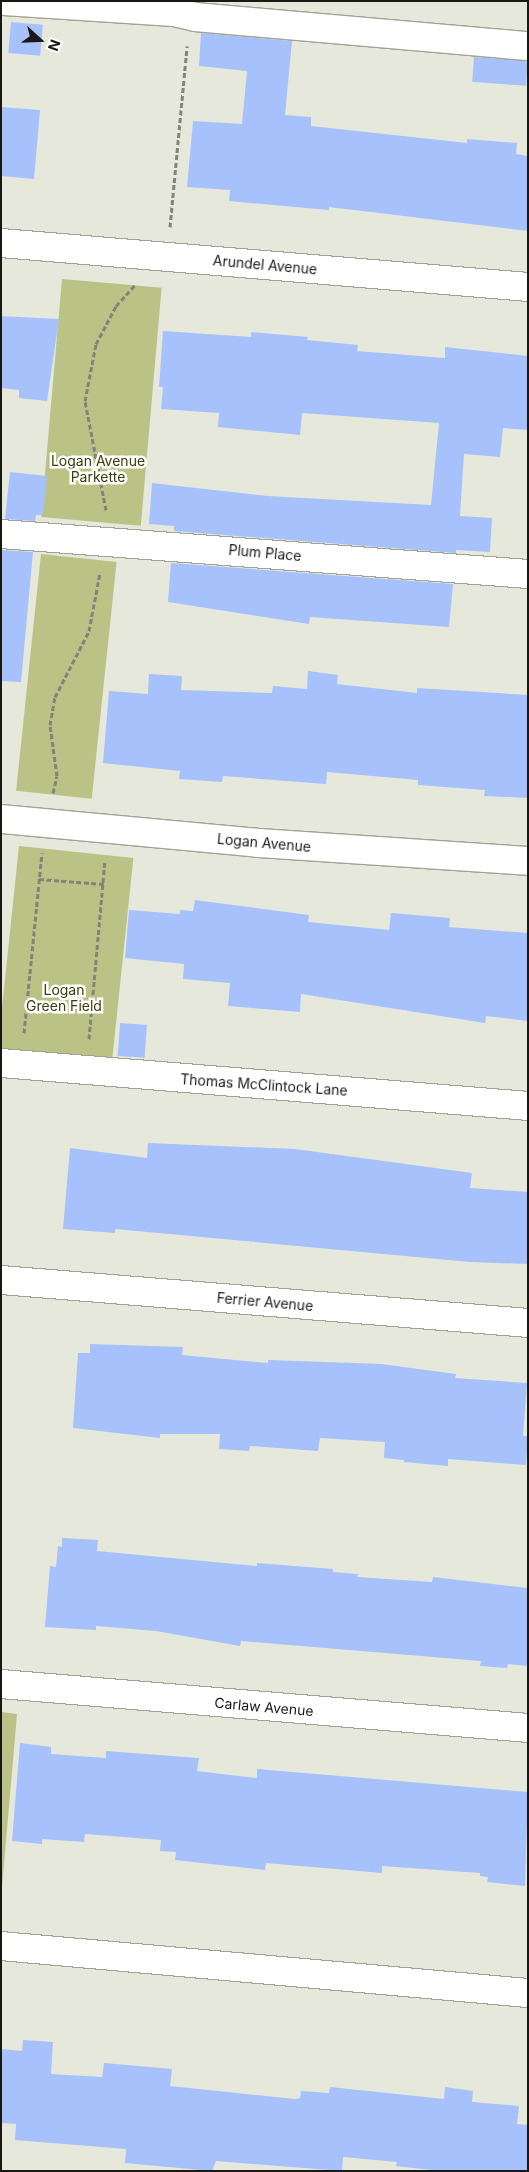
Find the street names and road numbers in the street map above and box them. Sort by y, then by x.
street label: Arundel Avenue [212,252,318,278]
street label: Plum Place [228,541,302,565]
street label: Logan Avenue [216,831,312,855]
street label: Thomas McClintock Lane [180,1071,348,1099]
street label: Ferrier Avenue [216,1289,314,1315]
street label: Carlaw Avenue [214,1694,314,1720]

